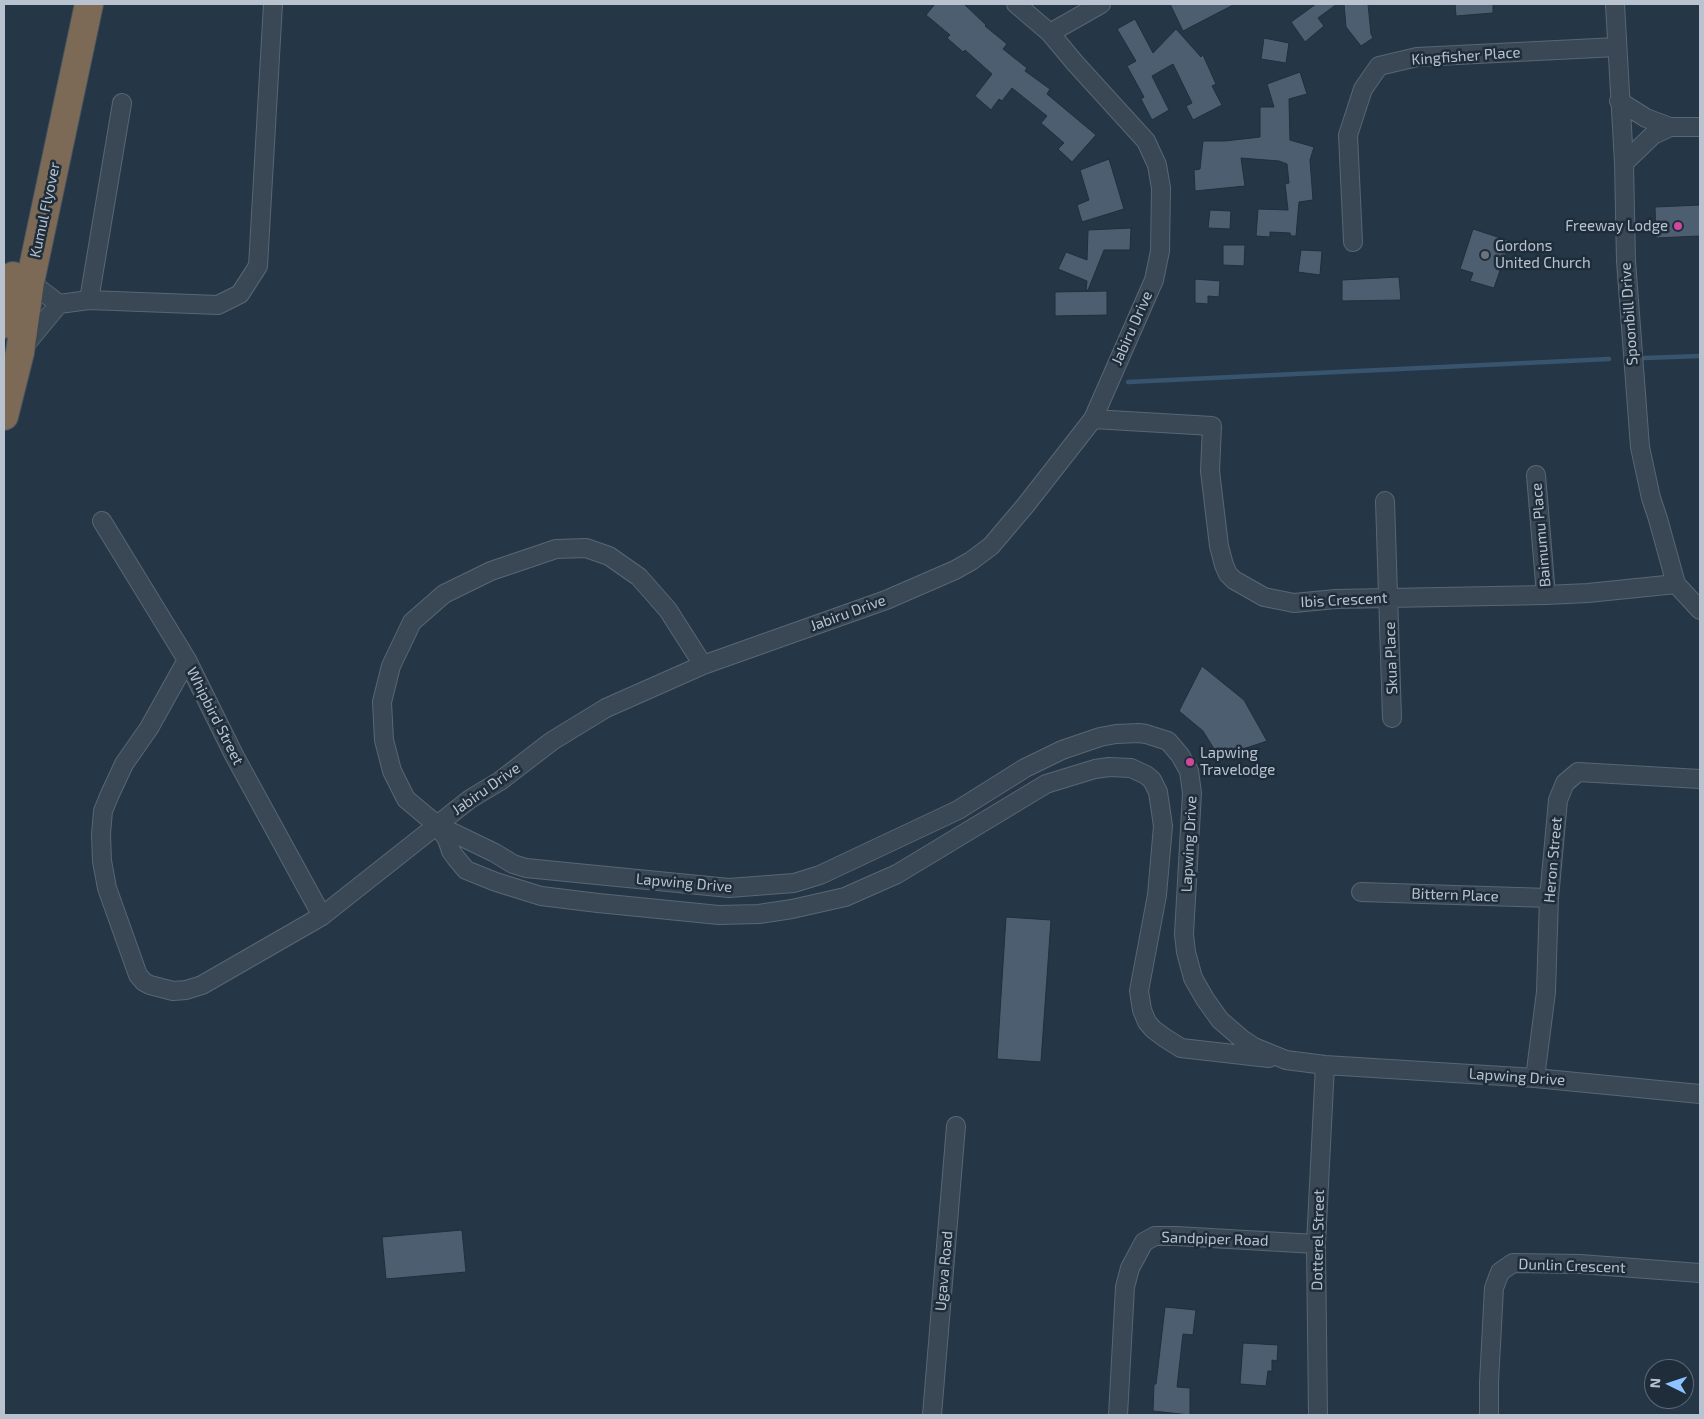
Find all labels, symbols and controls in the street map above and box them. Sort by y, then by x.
street label: Kingfisher Place [1411,43,1521,69]
street label: Kumul Flyover [26,161,64,259]
place label: Freeway Lodge [1565,217,1668,235]
marker: Freeway Lodge [1672,220,1684,232]
place label: Gordons United Church [1495,237,1591,272]
marker: Gordons United Church [1479,249,1491,261]
street label: Spoonbill Drive [1616,262,1642,366]
street label: Jabiru Drive [1108,288,1156,368]
street label: Baimumu Place [1527,482,1555,588]
street label: Ibis Crescent [1300,589,1388,611]
street label: Jabiru Drive [808,591,888,635]
street label: Skua Place [1381,621,1401,695]
street label: Whipbird Street [183,664,247,768]
place label: Lapwing Travelodge [1200,744,1275,779]
marker: Lapwing Travelodge [1184,756,1196,768]
street label: Jabiru Drive [448,759,524,819]
street label: Lapwing Drive [1177,795,1201,893]
street label: Heron Street [1540,816,1566,904]
street label: Lapwing Drive [635,870,733,896]
street label: Bittern Place [1411,884,1499,906]
street label: Lapwing Drive [1468,1065,1566,1089]
street label: Dotterel Street [1308,1189,1328,1291]
street label: Sandpiper Road [1161,1228,1269,1250]
street label: Ugava Road [932,1230,956,1312]
street label: Dunlin Crescent [1518,1255,1626,1277]
north arrow [1644,1359,1694,1409]
text: N [1646,1377,1663,1389]

